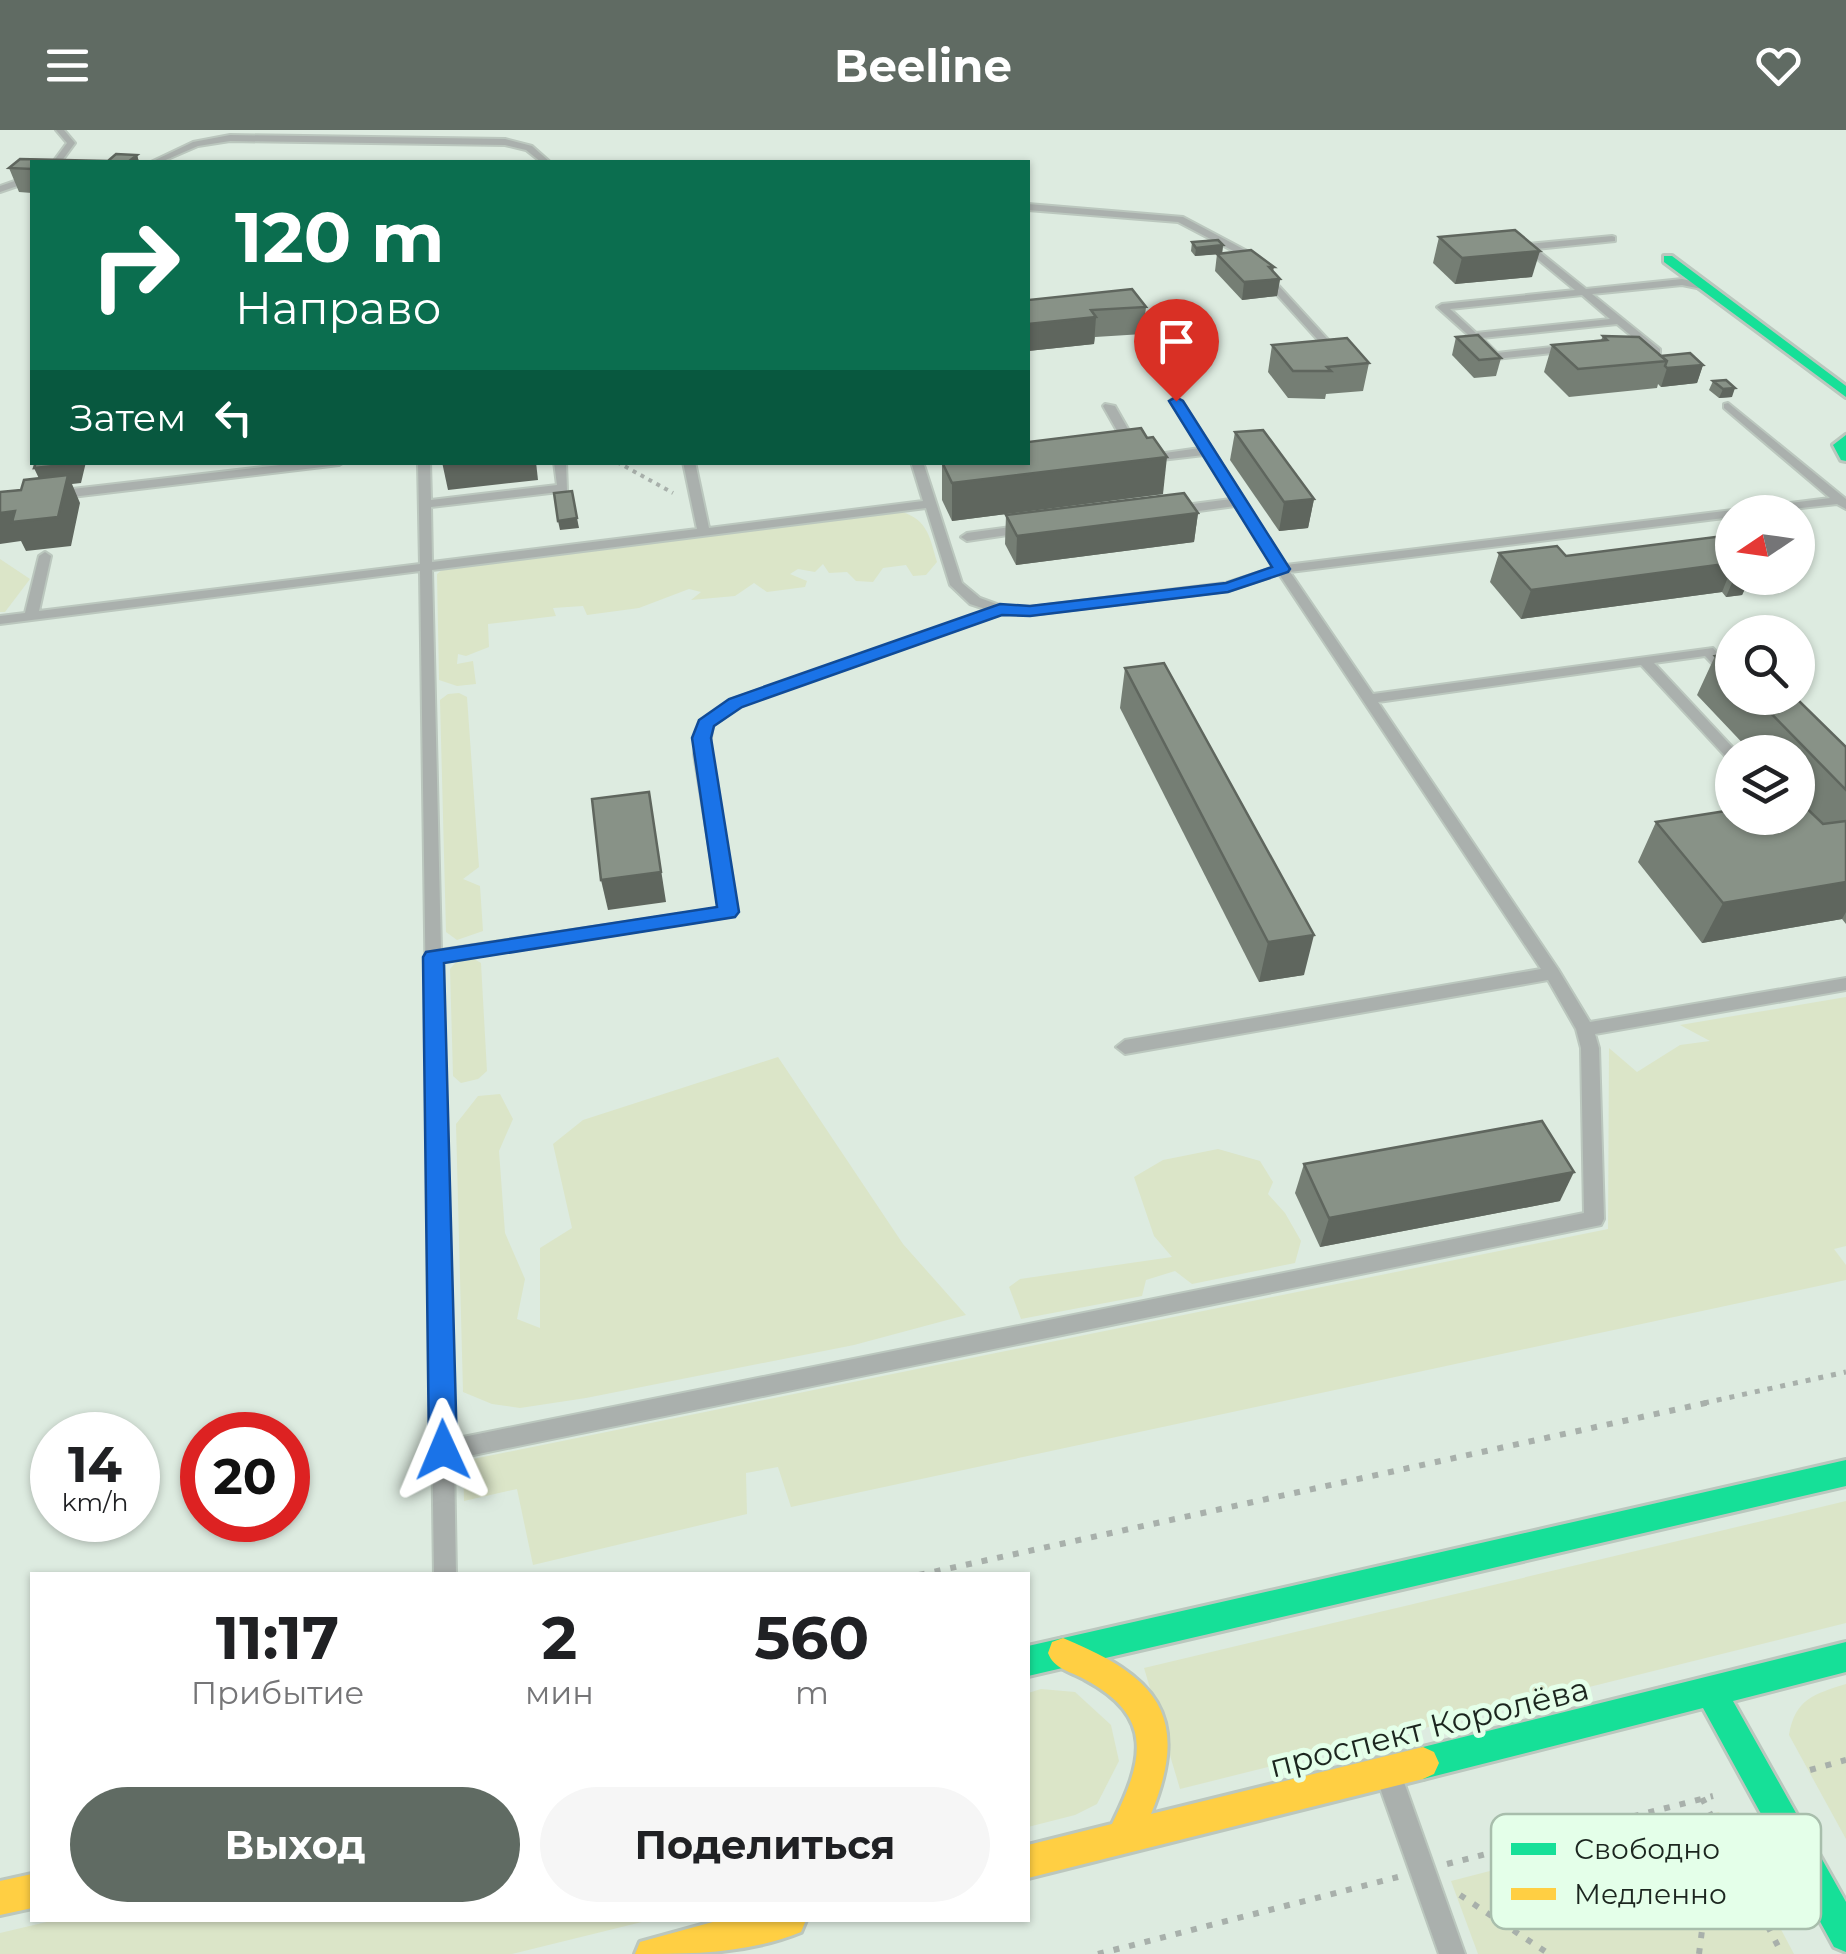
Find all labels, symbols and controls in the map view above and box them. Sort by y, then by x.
icon: menu [40,38,95,93]
text: Beeline [834,38,1012,93]
icon: heart [1751,38,1806,93]
text: 120 m [235,194,445,280]
icon: right [70,200,200,330]
text: Направо [235,280,441,335]
pin [1134,299,1219,402]
icon: arrive [1149,314,1204,369]
icon: left [206,390,261,445]
text: Затем [70,394,186,441]
north arrow [1715,495,1815,595]
map controls [1715,495,1815,835]
button: search [1715,615,1815,715]
button: layers [1715,735,1815,835]
position arrow [391,1398,495,1502]
speed limit sign: 20 [180,1412,310,1542]
text: 14 [68,1434,122,1495]
text: km/h [62,1487,128,1517]
text: 11:17 [216,1601,339,1674]
text: 2 [542,1601,577,1674]
text: 560 [755,1601,869,1674]
street label: проспект Королёва [1266,1669,1592,1785]
text: Прибытие [191,1673,364,1712]
text: мин [525,1673,594,1712]
text: m [795,1673,829,1712]
button: Выход [70,1787,520,1902]
button: Поделиться [540,1787,990,1902]
legend [1491,1814,1821,1929]
text: Свободно [1574,1832,1720,1866]
text: Медленно [1574,1877,1727,1911]

